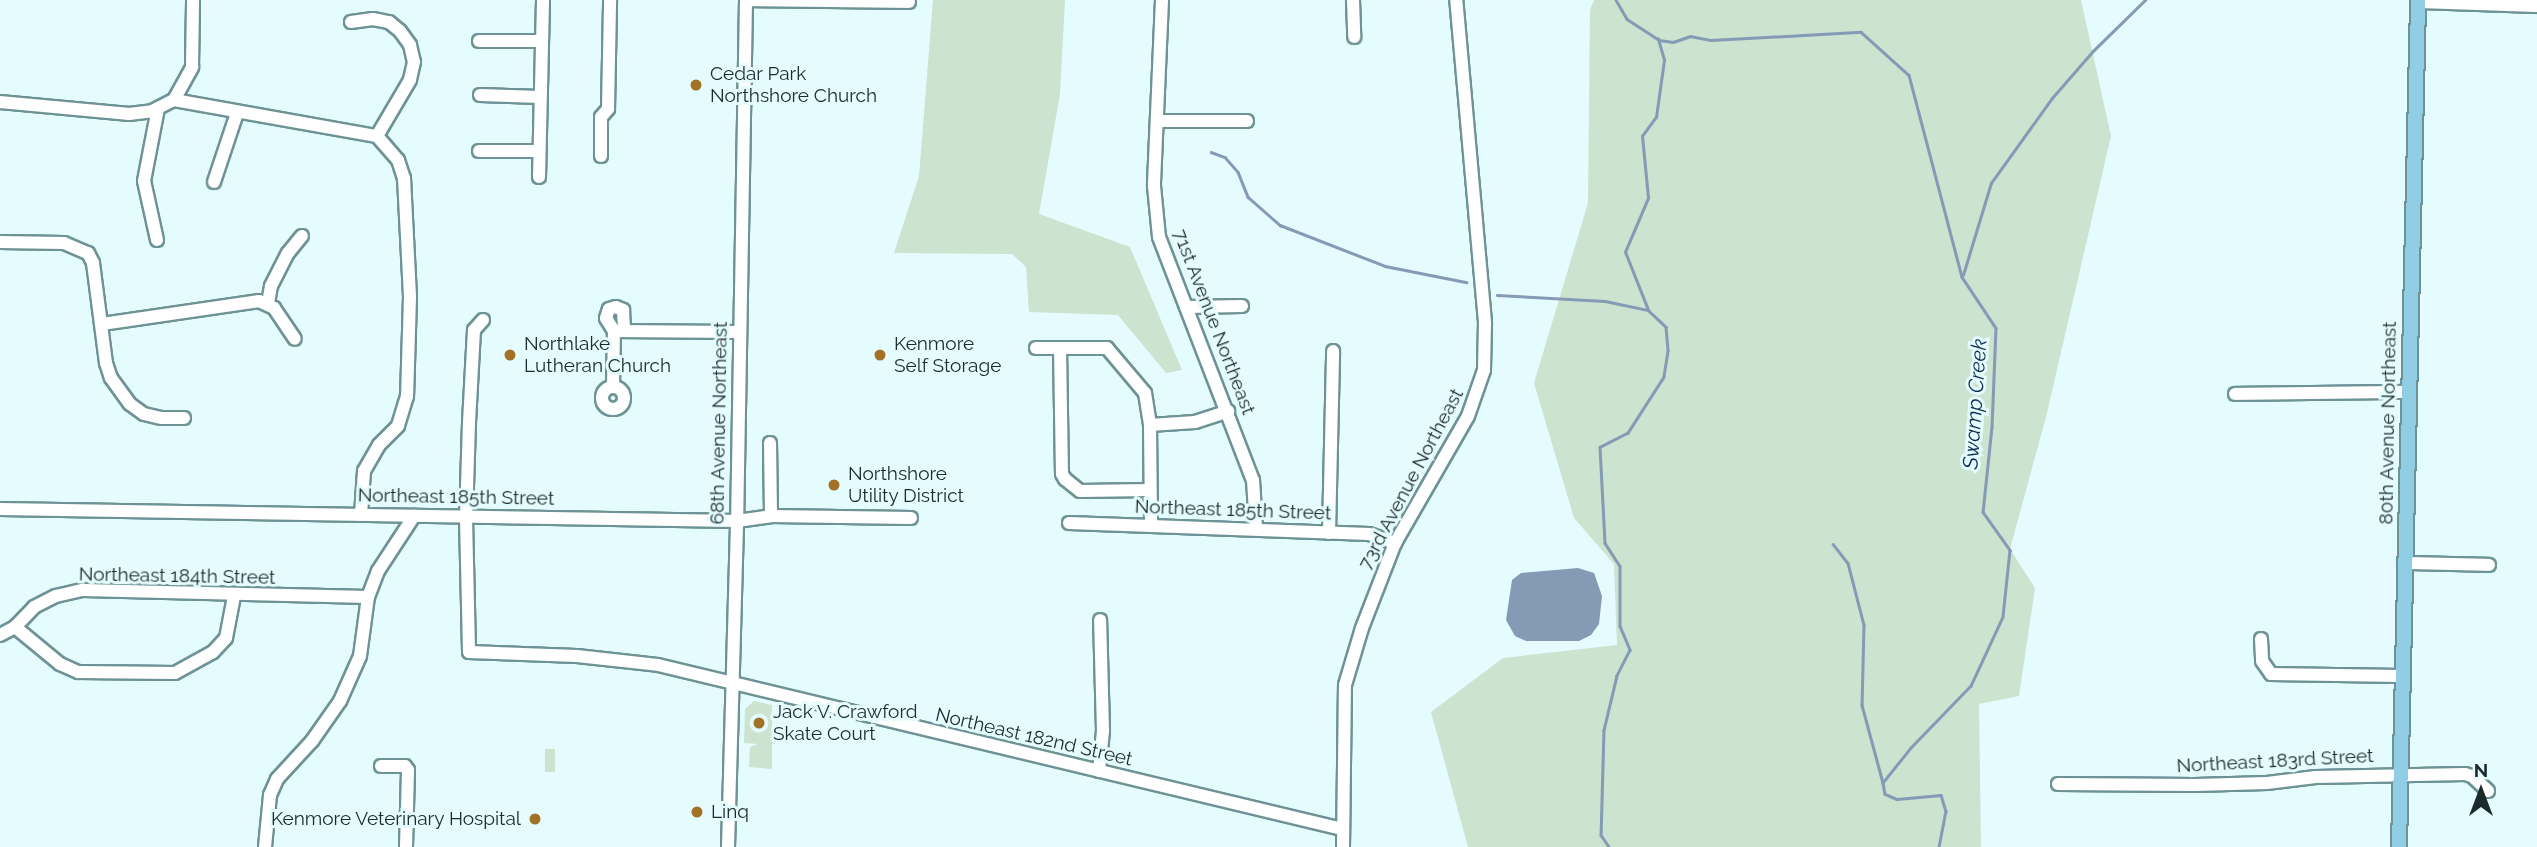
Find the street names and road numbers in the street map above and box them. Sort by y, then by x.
street label: 71st Avenue Northeast [1168,226,1260,418]
street label: 68th Avenue Northeast [706,321,732,525]
street label: 80th Avenue Northeast [2375,321,2401,525]
street label: 73rd Avenue Northeast [1354,385,1468,573]
street label: Northeast 185th Street [358,484,554,510]
street label: Northeast 185th Street [1134,495,1332,525]
street label: Northeast 184th Street [79,563,275,589]
street label: Northeast 182nd Street [933,703,1135,771]
street label: Northeast 183rd Street [2176,744,2374,778]

